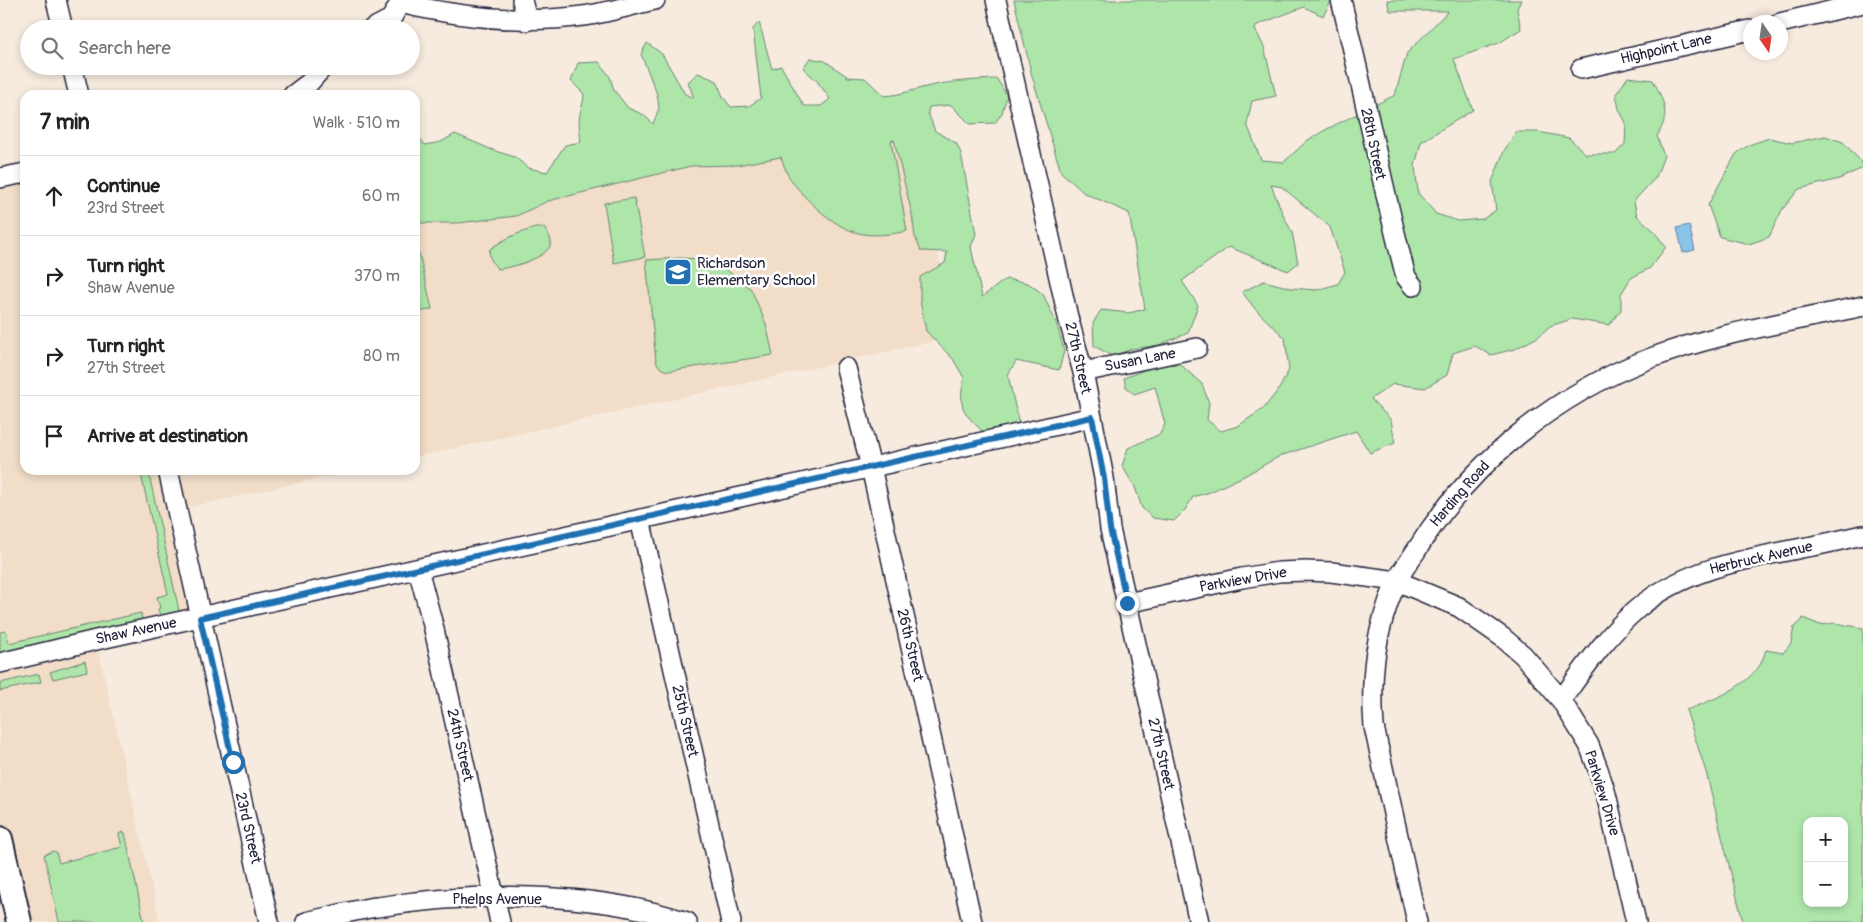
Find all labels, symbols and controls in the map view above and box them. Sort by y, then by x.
north arrow [1743,15,1788,60]
search box [20,20,420,75]
street label: Highpoint Lane [1619,29,1714,69]
icon: search [38,34,66,62]
text: Search here [78,36,171,60]
street label: 28th Street [1356,106,1390,183]
text: 7 min [40,109,90,136]
text: Walk · 510 m [313,113,400,133]
text: Continue [87,174,160,198]
icon: ahead [40,182,68,210]
text: 60 m [362,186,400,206]
text: 23rd Street [87,198,165,218]
text: Turn right [87,254,165,278]
place label: Richardson Elementary School [697,254,816,290]
school or university icon: Richardson Elementary School [663,257,693,287]
icon: right [40,262,68,290]
text: 370 m [354,266,400,286]
text: Shaw Avenue [87,278,175,298]
street label: 27th Street [1060,320,1096,397]
text: Turn right [87,334,165,358]
icon: right [40,342,68,370]
street label: Susan Lane [1103,344,1178,376]
text: 80 m [363,346,400,366]
text: 27th Street [87,358,165,378]
icon: arrive [40,422,68,450]
text: Arrive at destination [87,424,248,448]
street label: Harding Road [1426,457,1494,531]
street label: Herbruck Avenue [1708,537,1815,579]
street label: Parkview Drive [1198,563,1289,597]
route end [1116,592,1139,615]
street label: 26th Street [892,607,928,684]
street label: Shaw Avenue [94,613,179,649]
street label: 25th Street [667,683,703,760]
street label: 24th Street [442,707,478,784]
street label: 27th Street [1143,716,1179,793]
street label: Parkview Drive [1580,748,1624,839]
route start [222,751,245,774]
street label: 23rd Street [231,790,266,866]
map controls [1803,817,1848,907]
button: + [1803,817,1848,862]
button: − [1803,862,1848,907]
street label: Phelps Avenue [452,890,542,909]

